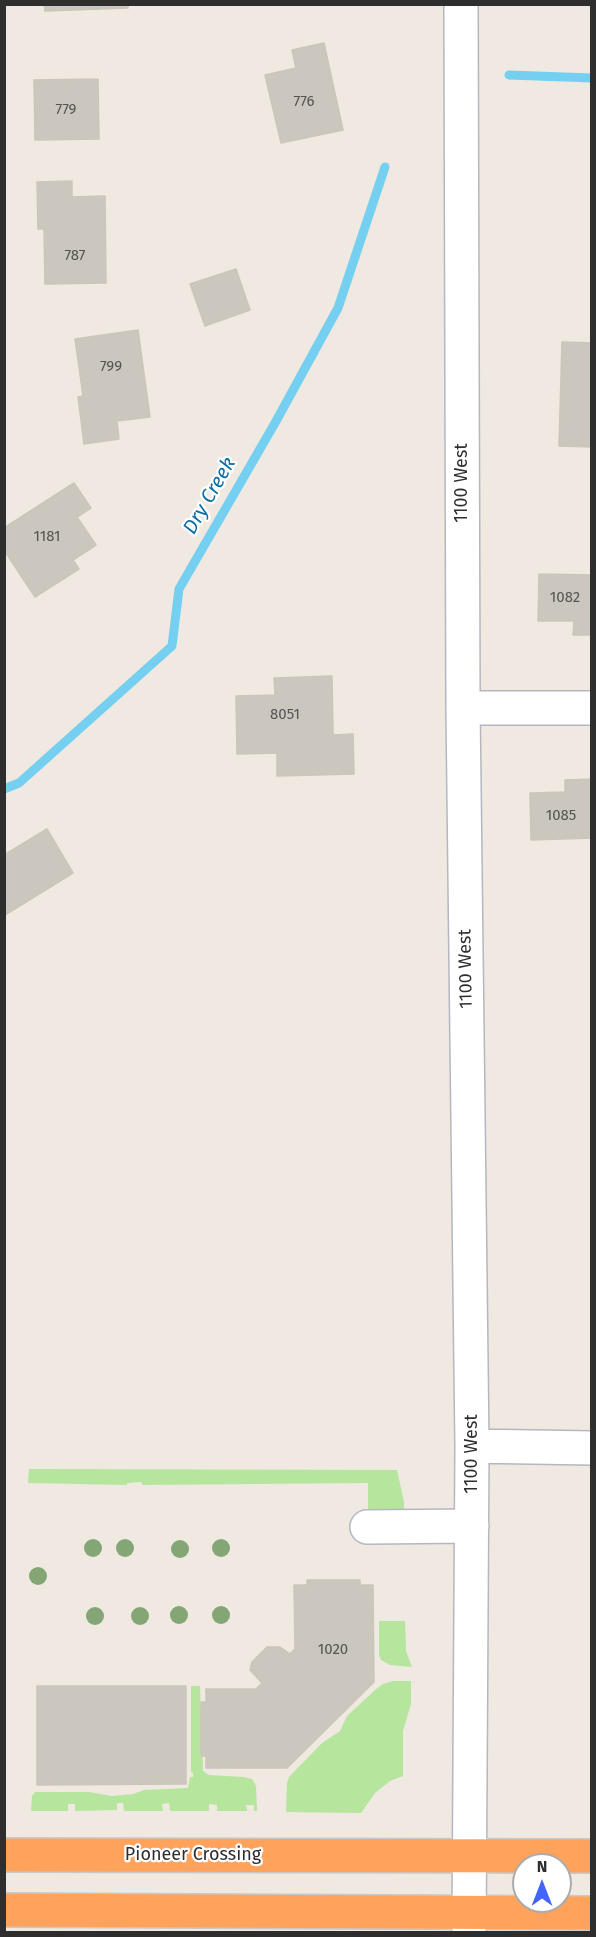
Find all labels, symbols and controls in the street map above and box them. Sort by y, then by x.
house number: 776 [294,93,314,111]
house number: 779 [56,101,76,119]
house number: 787 [64,247,86,265]
house number: 799 [100,358,122,376]
street label: 1100 West [451,443,473,523]
water label: Dry Creek [178,453,242,539]
house number: 1181 [33,528,61,546]
house number: 1082 [550,589,580,607]
house number: 8051 [270,706,300,724]
house number: 1085 [546,807,576,825]
street label: 1100 West [455,929,477,1009]
street label: 1100 West [461,1414,483,1494]
house number: 1020 [318,1641,348,1659]
street label: Pioneer Crossing [125,1844,261,1866]
north arrow [512,1853,572,1913]
text: N [537,1857,547,1876]

